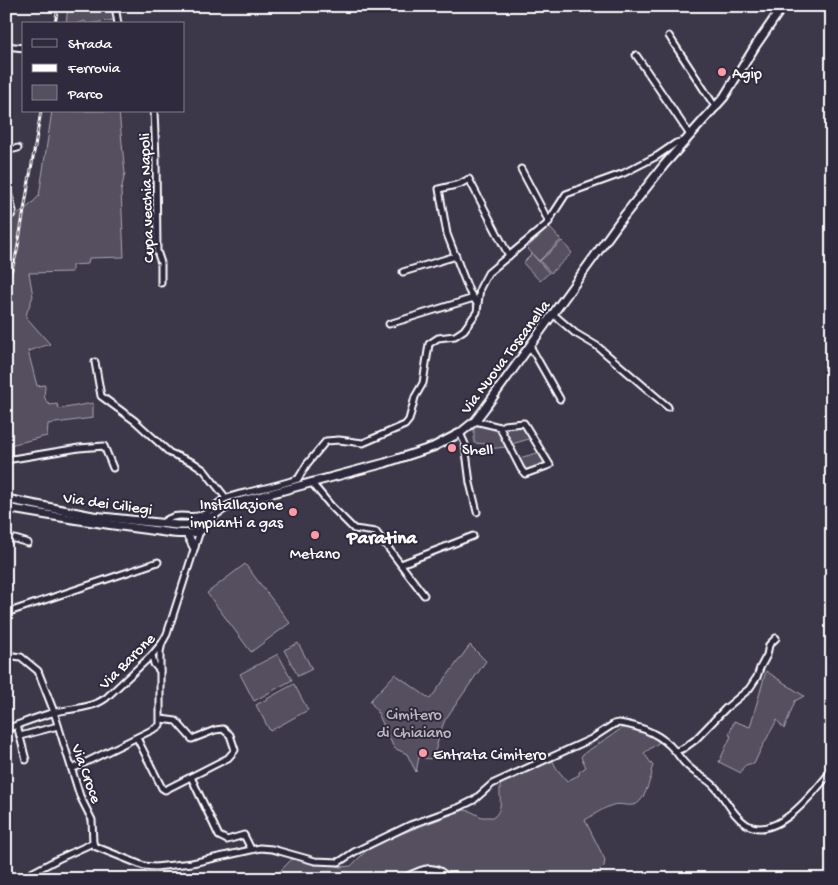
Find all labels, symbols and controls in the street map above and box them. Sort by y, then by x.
legend [22,22,185,112]
text: Strada [68,36,113,54]
text: Ferrovia [67,60,121,78]
marker: Agip [716,66,728,78]
place label: Agip [732,66,762,85]
text: Parco [67,86,103,104]
street label: Cupa vecchia Napoli [137,133,160,263]
street label: Via Nuova Toscanella [457,297,556,420]
marker: Shell [446,442,458,454]
place label: Shell [462,442,493,461]
street label: Via dei Ciliegi [61,490,153,521]
place label: Installazione impianti a gas [190,497,284,534]
marker: Installazione impianti a gas [287,506,299,518]
district label: Paratina [346,528,418,551]
marker: Metano [309,529,321,541]
place label: Metano [290,546,340,565]
street label: Via Barone [96,630,161,695]
park label: Cimitero di Chiaiano [377,707,451,744]
street label: Via Croce [65,741,104,807]
marker: Entrata Cimitero [417,747,429,759]
place label: Entrata Cimitero [433,747,547,766]

